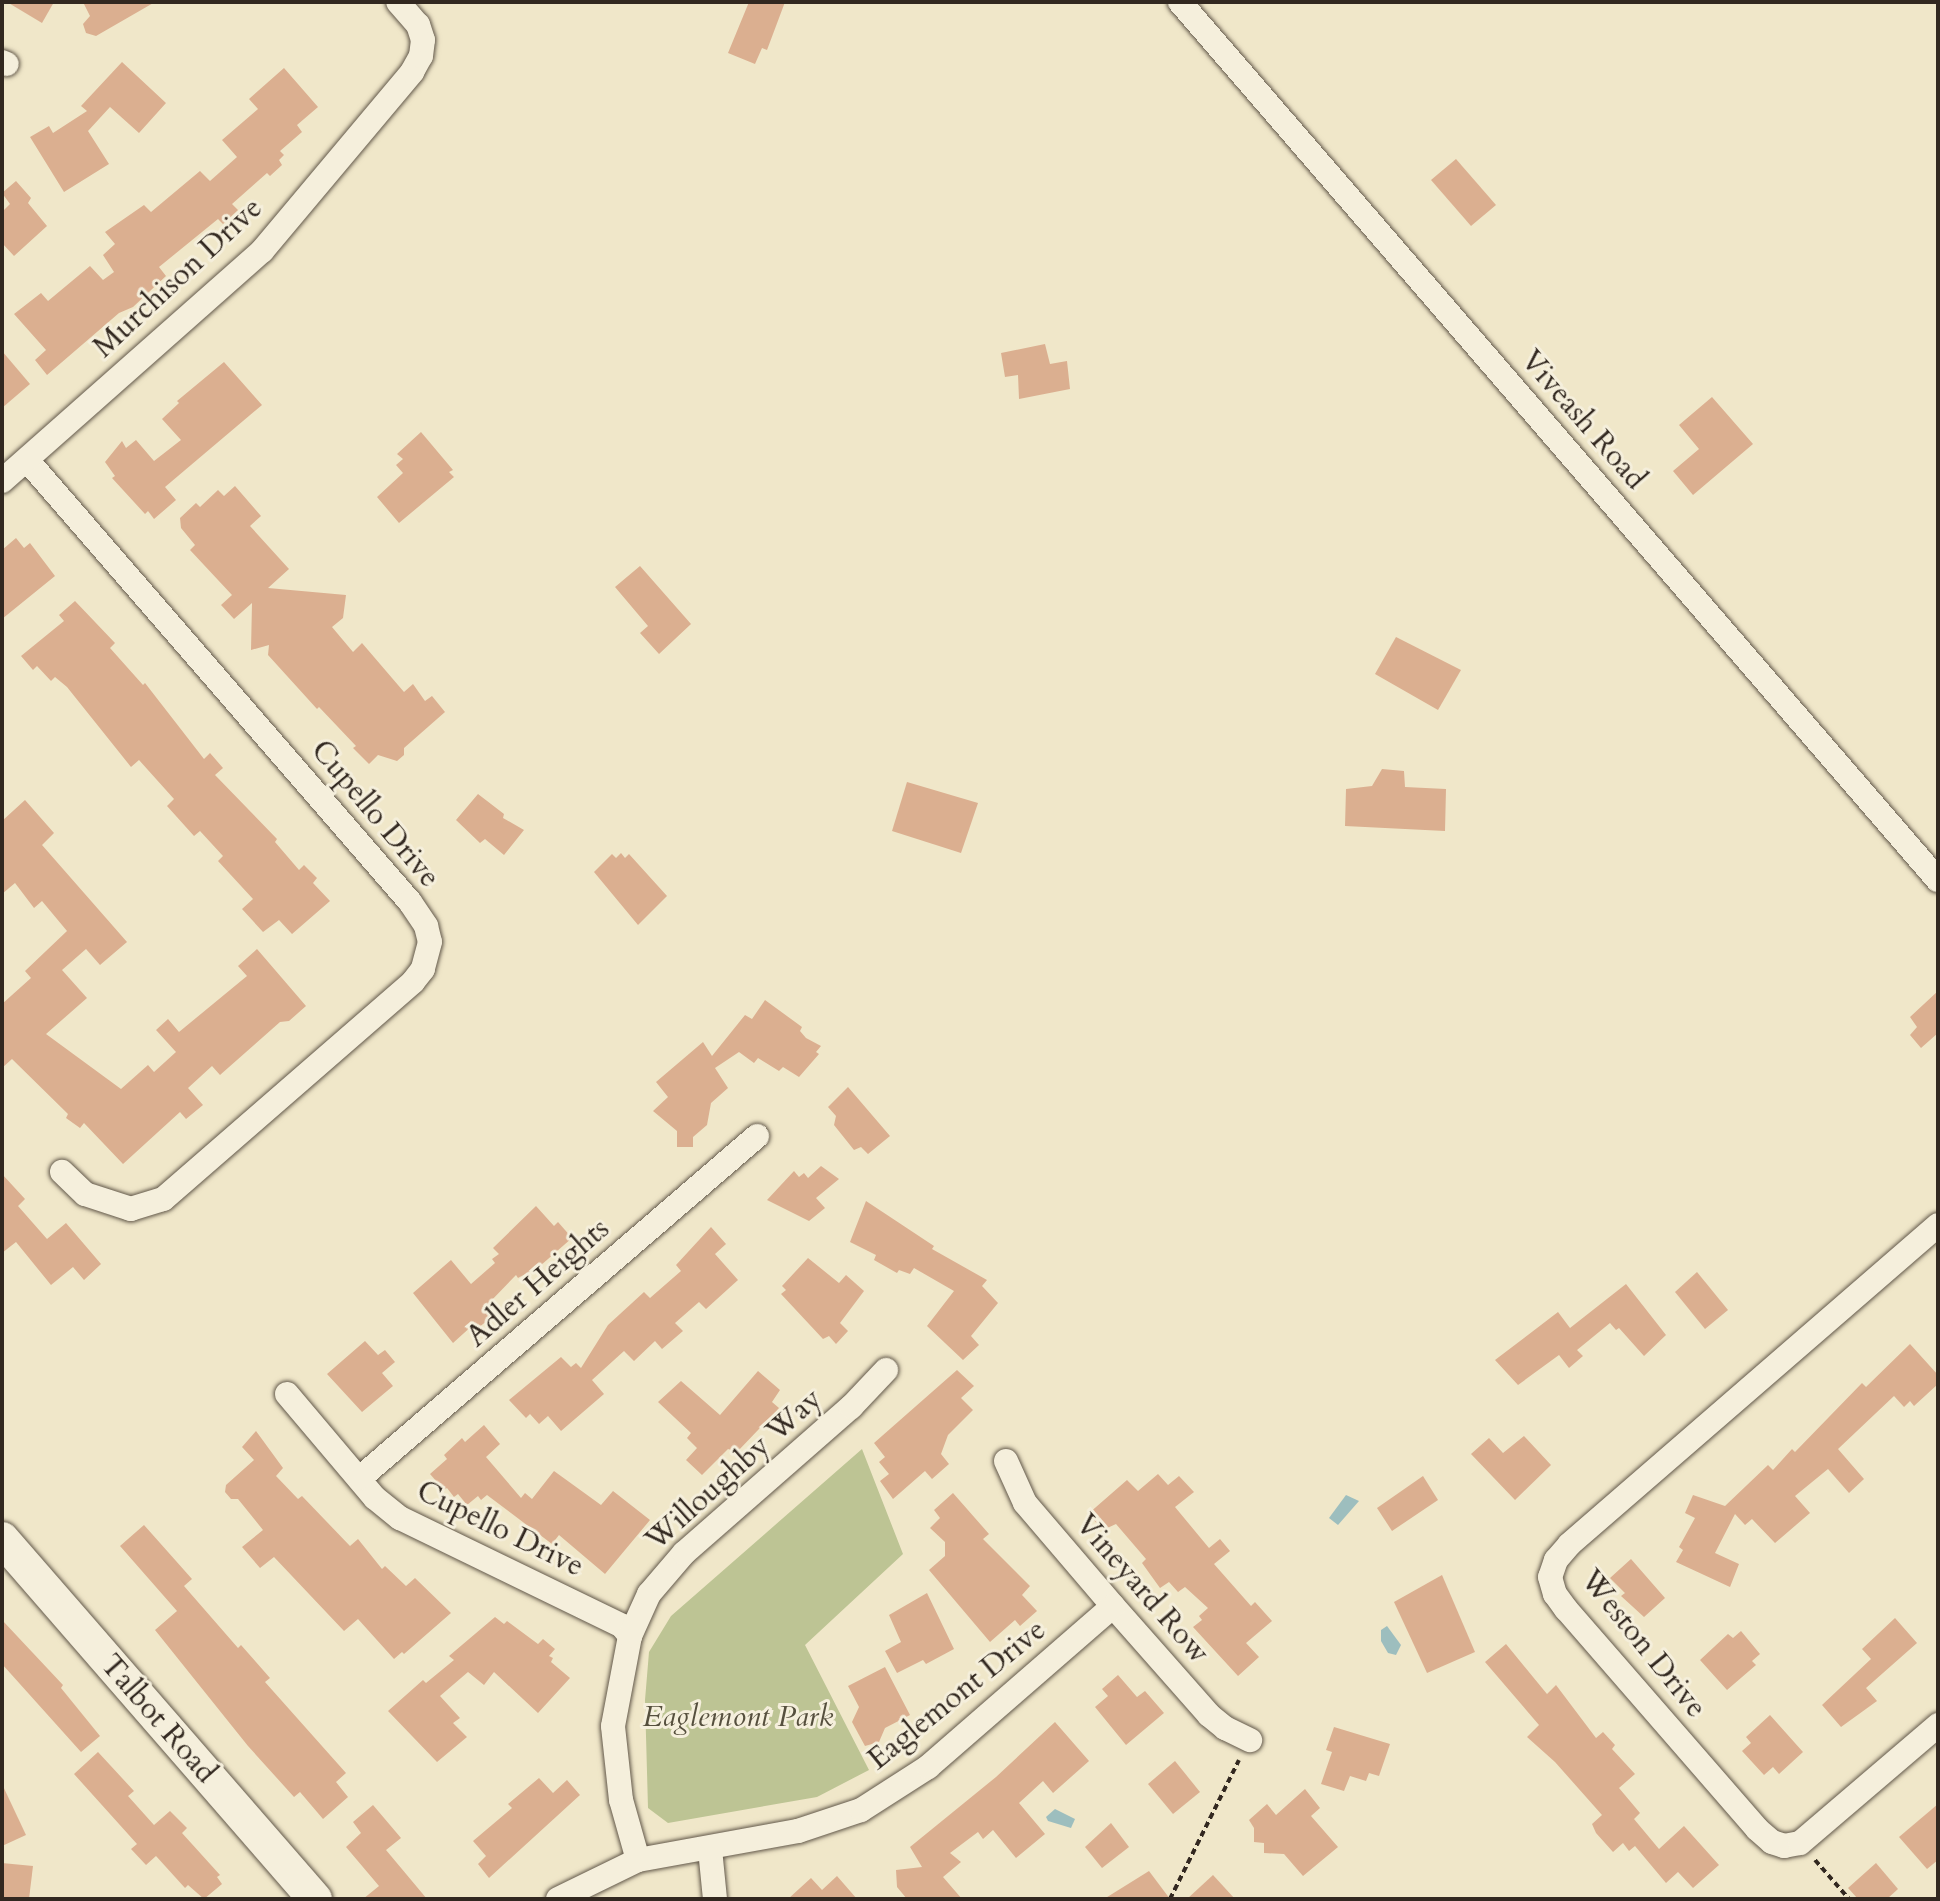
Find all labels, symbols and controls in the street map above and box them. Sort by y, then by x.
street label: Murchison Drive [86,190,270,366]
street label: Viveash Road [1513,343,1653,497]
street label: Cupello Drive [303,733,447,895]
street label: Adler Heights [459,1211,617,1355]
street label: Willoughby Way [638,1381,830,1559]
street label: Cupello Drive [411,1473,589,1585]
street label: Vineyard Row [1067,1507,1217,1671]
street label: Weston Drive [1572,1563,1714,1725]
street label: Eaglemont Drive [861,1612,1053,1778]
street label: Talbot Road [92,1647,224,1791]
park label: Eaglemont Park [643,1699,833,1735]

